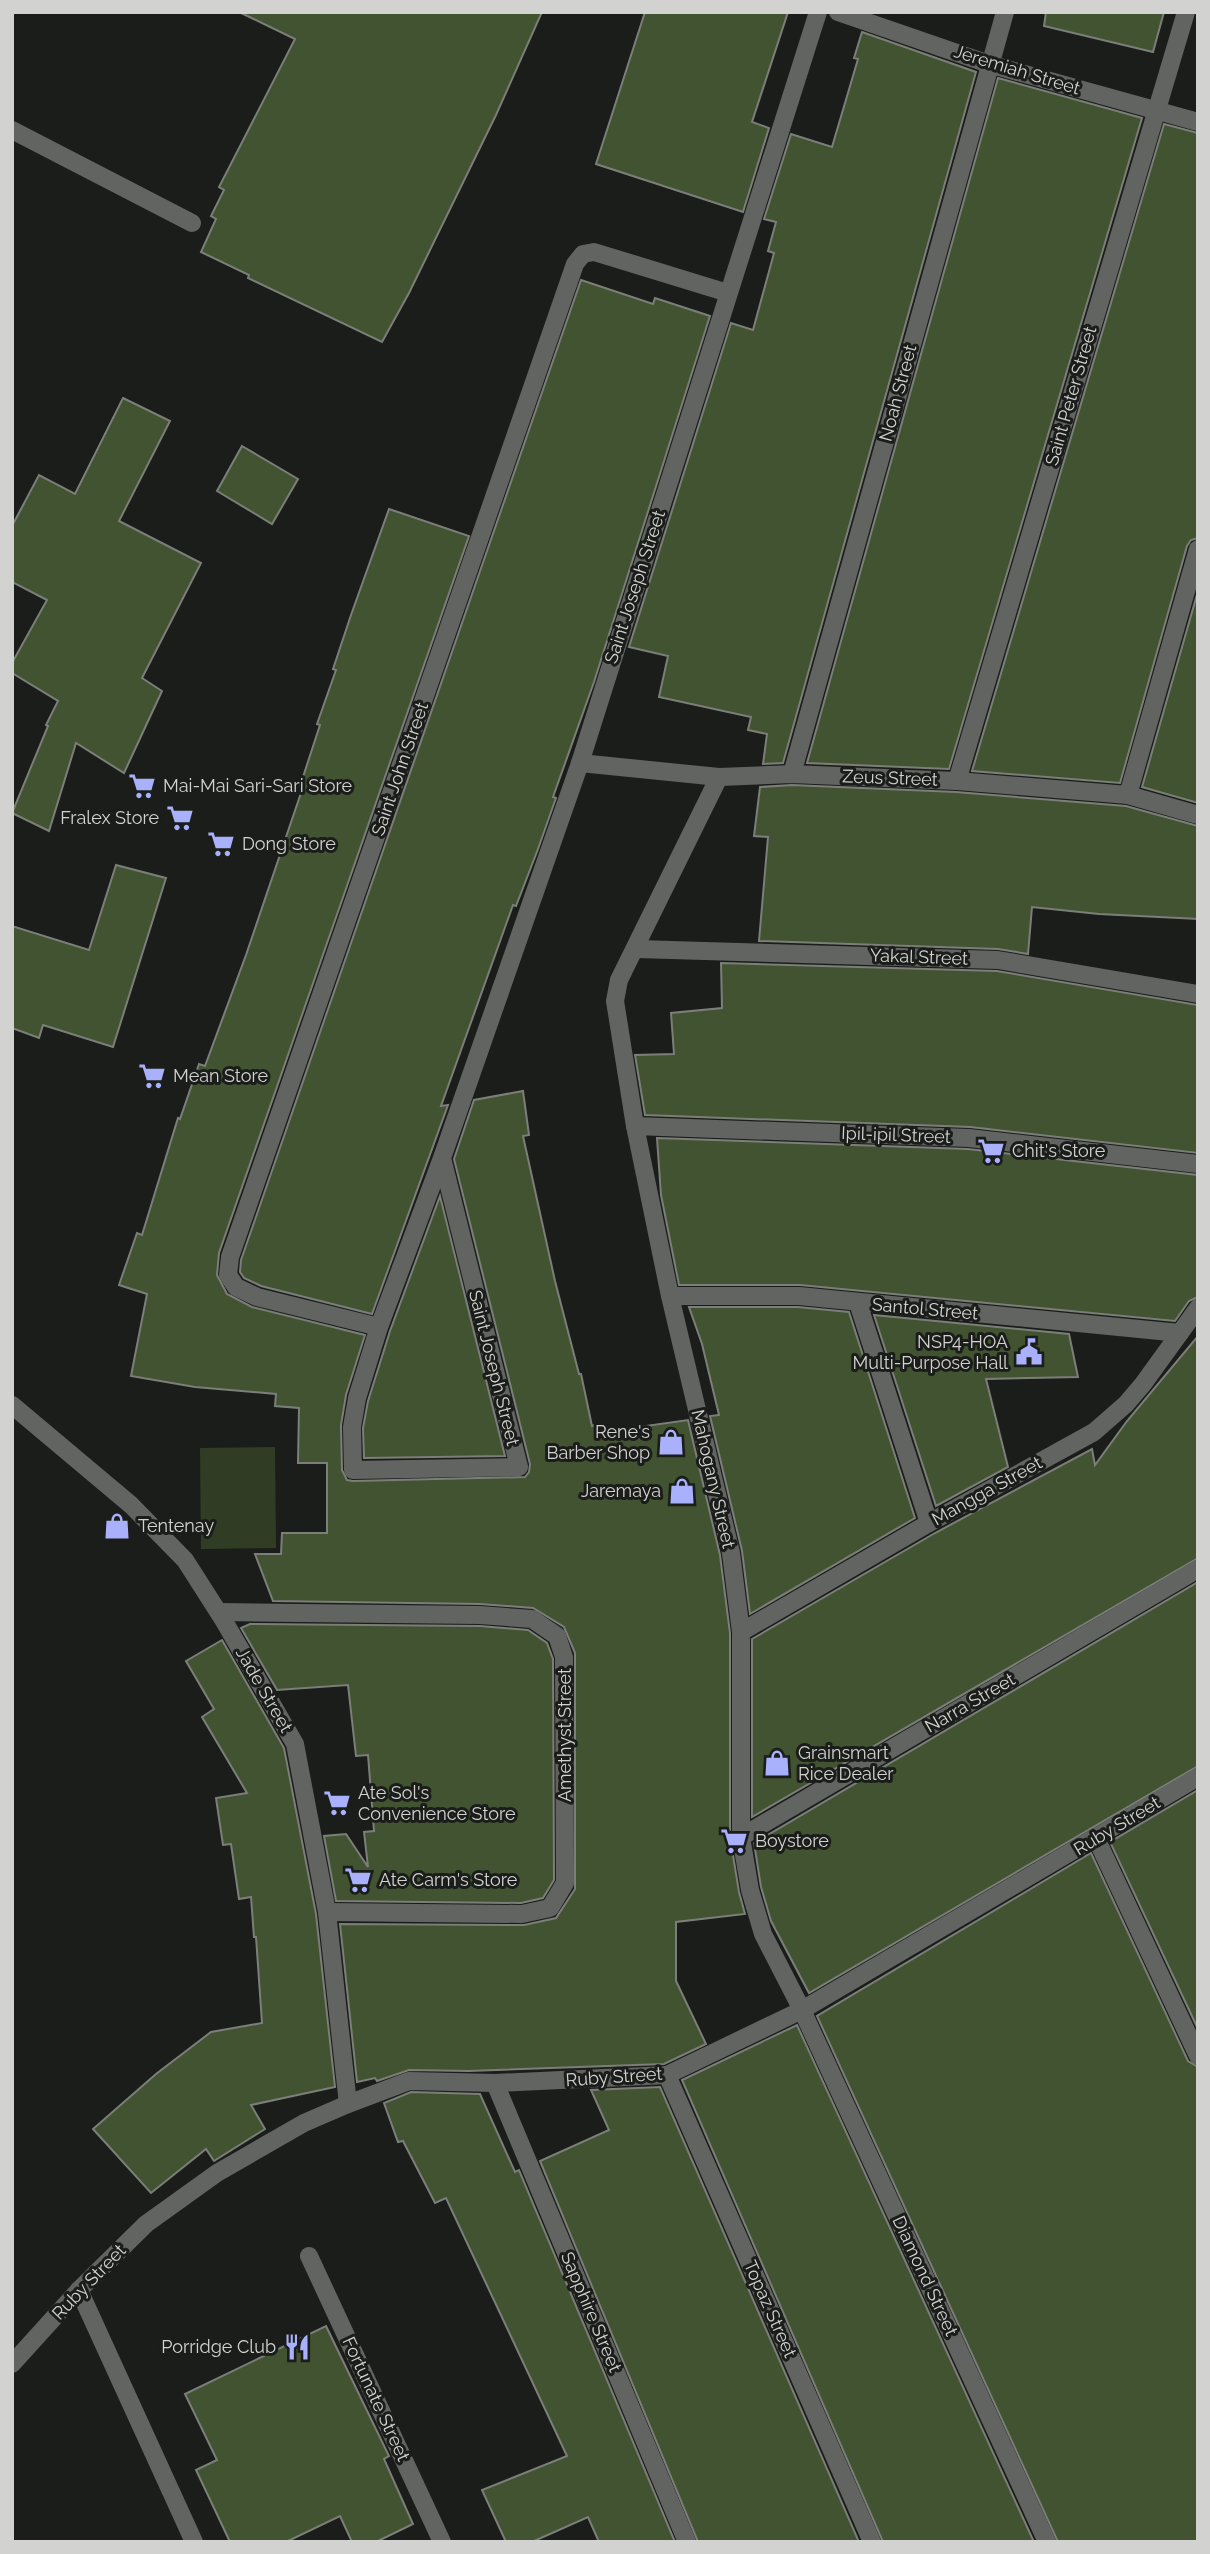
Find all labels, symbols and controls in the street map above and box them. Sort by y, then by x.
street label: Jeremiah Street [951,40,1083,99]
street label: Saint Peter Street [1041,324,1100,468]
street label: Noah Street [875,342,921,444]
street label: Saint Joseph Street [600,508,669,666]
street label: Saint John Street [367,699,432,838]
street label: Zeus Street [842,765,938,790]
supermarket icon: Mai-Mai Sari-Sari Store [127,771,157,801]
place label: Mai-Mai Sari-Sari Store [163,775,353,796]
supermarket icon: Fralex Store [165,803,195,833]
place label: Fralex Store [60,807,159,828]
supermarket icon: Dong Store [206,829,236,859]
place label: Dong Store [242,833,336,854]
street label: Yakal Street [870,944,968,969]
supermarket icon: Mean Store [137,1061,167,1091]
place label: Mean Store [173,1065,268,1086]
street label: Ipil-ipil Street [841,1122,951,1147]
supermarket icon: Chit's Store [976,1136,1006,1166]
place label: Chit's Store [1012,1140,1106,1161]
street label: Saint Joseph Street [465,1288,524,1448]
street label: Santol Street [871,1293,979,1324]
place label: NSP4-HOA Multi-Purpose Hall [852,1331,1008,1373]
public building icon: NSP4-HOA Multi-Purpose Hall [1014,1337,1044,1367]
street label: Mahogany Street [687,1407,740,1550]
place label: Rene's Barber Shop [546,1421,650,1463]
shop icon: Rene's Barber Shop [656,1427,686,1457]
street label: Mangga Street [928,1452,1045,1529]
shop icon: Jaremaya [667,1476,697,1506]
place label: Jaremaya [581,1480,661,1501]
shop icon: Tentenay [102,1511,132,1541]
place label: Tentenay [138,1515,214,1536]
street label: Jade Street [232,1644,297,1736]
street label: Amethyst Street [554,1668,575,1802]
street label: Narra Street [921,1668,1019,1737]
place label: Grainsmart Rice Dealer [798,1742,894,1784]
shop icon: Grainsmart Rice Dealer [762,1748,792,1778]
place label: Ate Sol's Convenience Store [358,1782,516,1824]
supermarket icon: Ate Sol's Convenience Store [322,1788,352,1818]
street label: Ruby Street [1070,1792,1164,1860]
supermarket icon: Boystore [719,1826,749,1856]
place label: Boystore [755,1830,829,1851]
supermarket icon: Ate Carm's Store [343,1865,373,1895]
place label: Ate Carm's Store [379,1869,518,1890]
street label: Ruby Street [565,2063,663,2090]
street label: Diamond Street [888,2212,962,2339]
street label: Ruby Street [47,2240,130,2324]
street label: Sapphire Street [557,2249,626,2375]
street label: Topaz Street [740,2257,801,2361]
restaurant icon: Porridge Club [282,2332,312,2362]
street label: Fortunate Street [338,2333,414,2464]
place label: Porridge Club [161,2336,276,2357]

